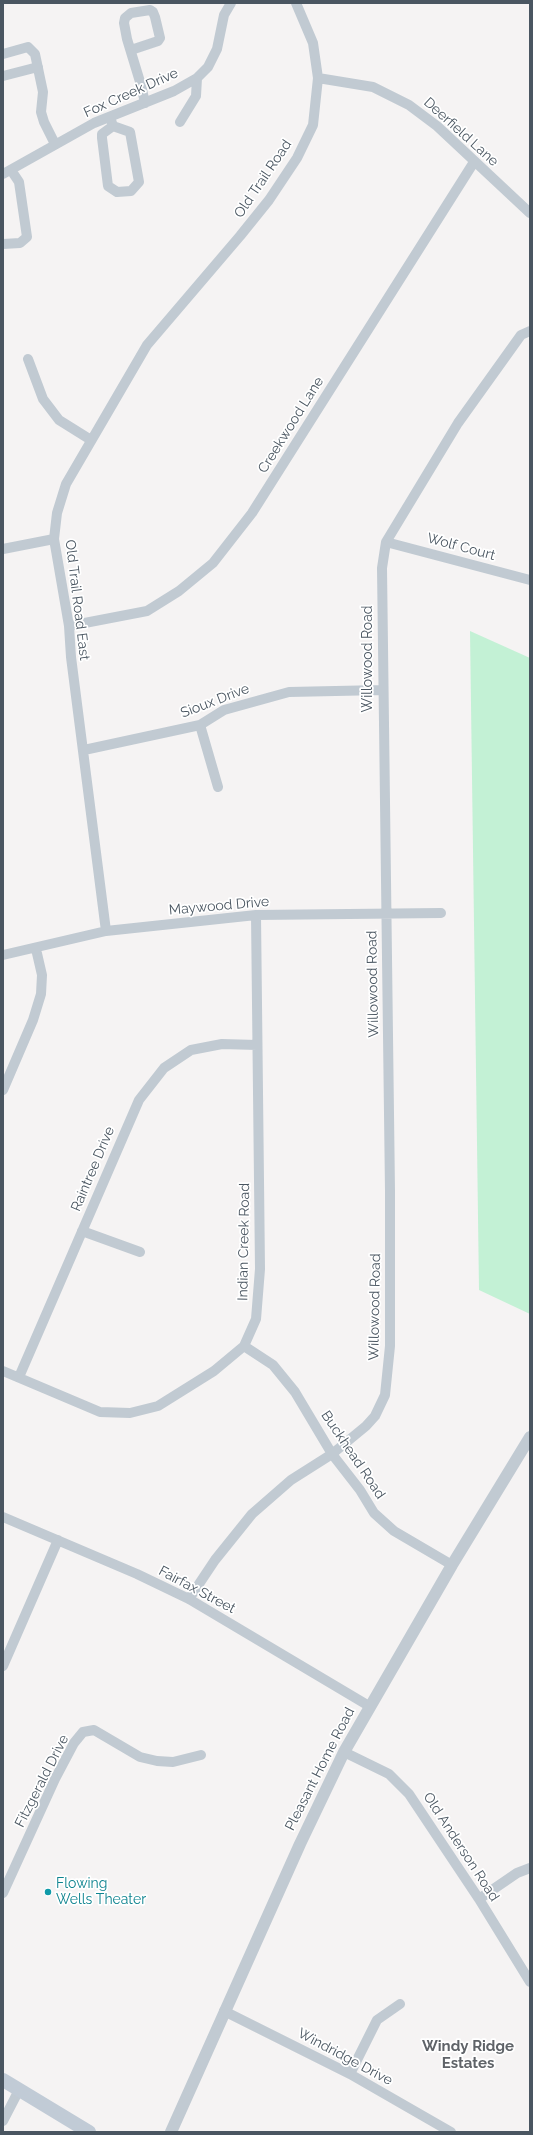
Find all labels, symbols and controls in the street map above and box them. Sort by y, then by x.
street label: Fox Creek Drive [81,65,181,121]
street label: Deerfield Lane [420,94,502,170]
street label: Old Trail Road [231,137,295,221]
street label: Creekwood Lane [255,374,327,476]
street label: Wolf Court [425,530,497,564]
street label: Old Trail Road East [61,539,93,661]
street label: Willowood Road [360,605,376,713]
street label: Sioux Drive [178,680,252,722]
street label: Maywood Drive [168,893,270,919]
street label: Willowood Road [364,930,382,1038]
street label: Raintree Drive [68,1124,118,1214]
street label: Indian Creek Road [235,1183,253,1301]
street label: Willowood Road [366,1253,384,1361]
street label: Buckhead Road [317,1408,389,1502]
street label: Fairfax Street [156,1563,238,1617]
street label: Pleasant Home Road [282,1705,358,1833]
street label: Fitzgerald Drive [11,1732,73,1830]
street label: Old Anderson Road [420,1789,502,1905]
place label: Flowing Wells Theater [56,1876,146,1908]
marker: Flowing Wells Theater [43,1887,53,1897]
street label: Windridge Drive [295,2025,395,2089]
district label: Windy Ridge Estates [422,2037,514,2072]

